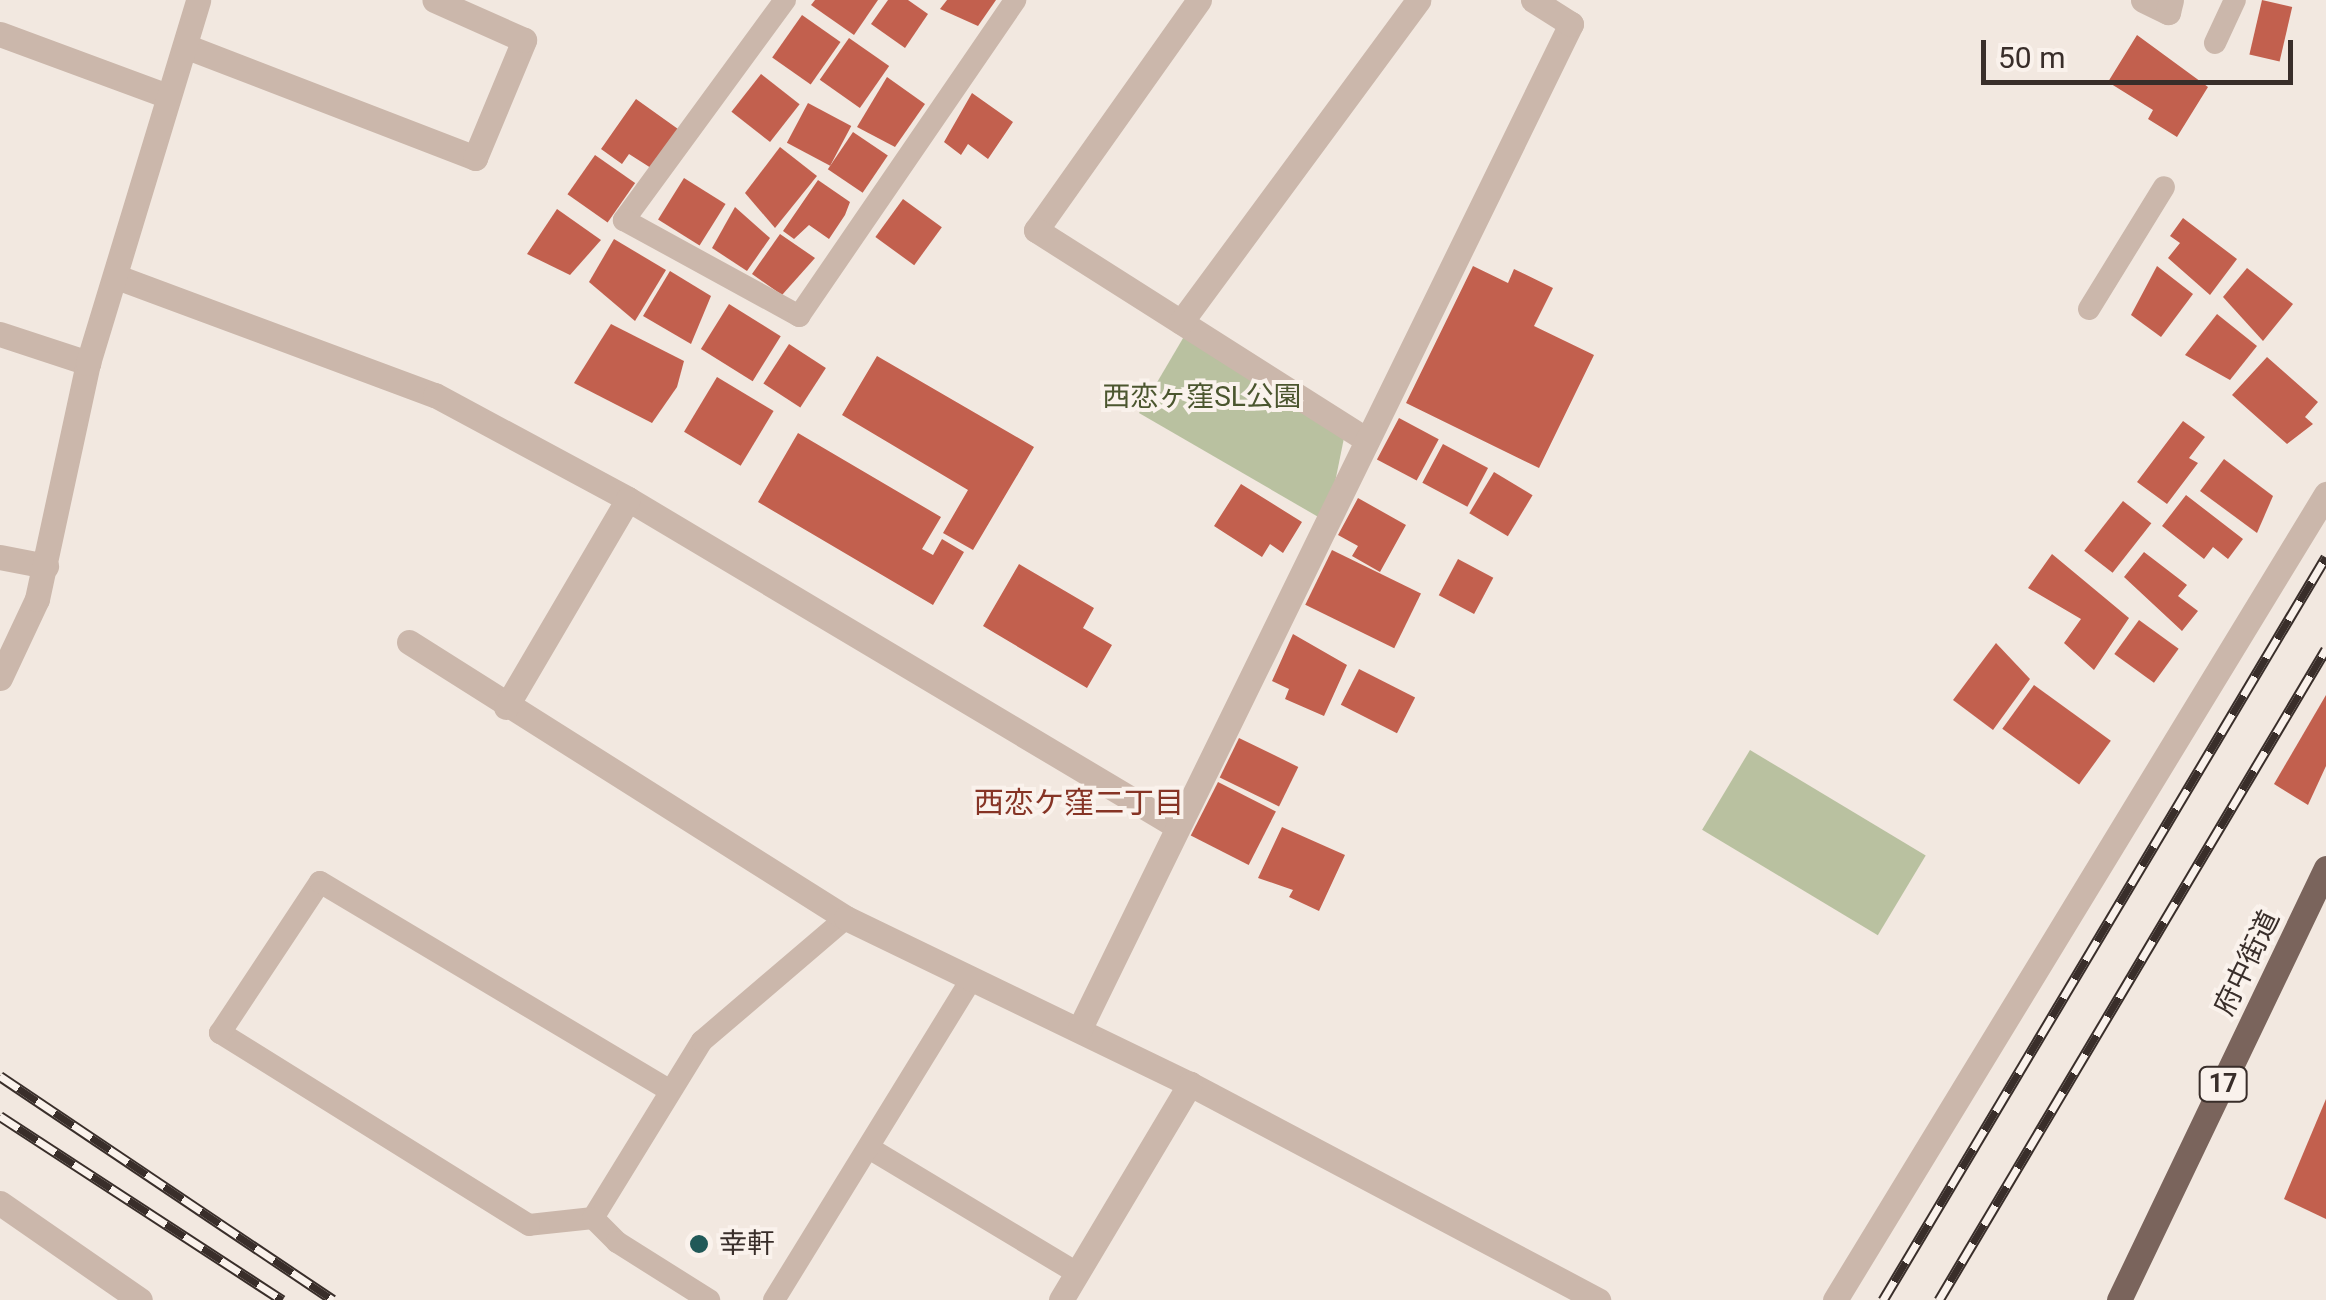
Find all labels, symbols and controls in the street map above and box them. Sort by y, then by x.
scale bar [1986,20,2298,82]
text: 50 m [1998,40,2065,75]
park label: 西恋ヶ窪SL公園 [1102,380,1302,414]
district label: 西恋ケ窪二丁目 [974,785,1184,821]
street label: 府中街道 [2207,905,2287,1021]
road number: 17 [2198,1064,2248,1104]
place label: 幸軒 [719,1227,775,1261]
marker: 幸軒 [688,1233,710,1255]

